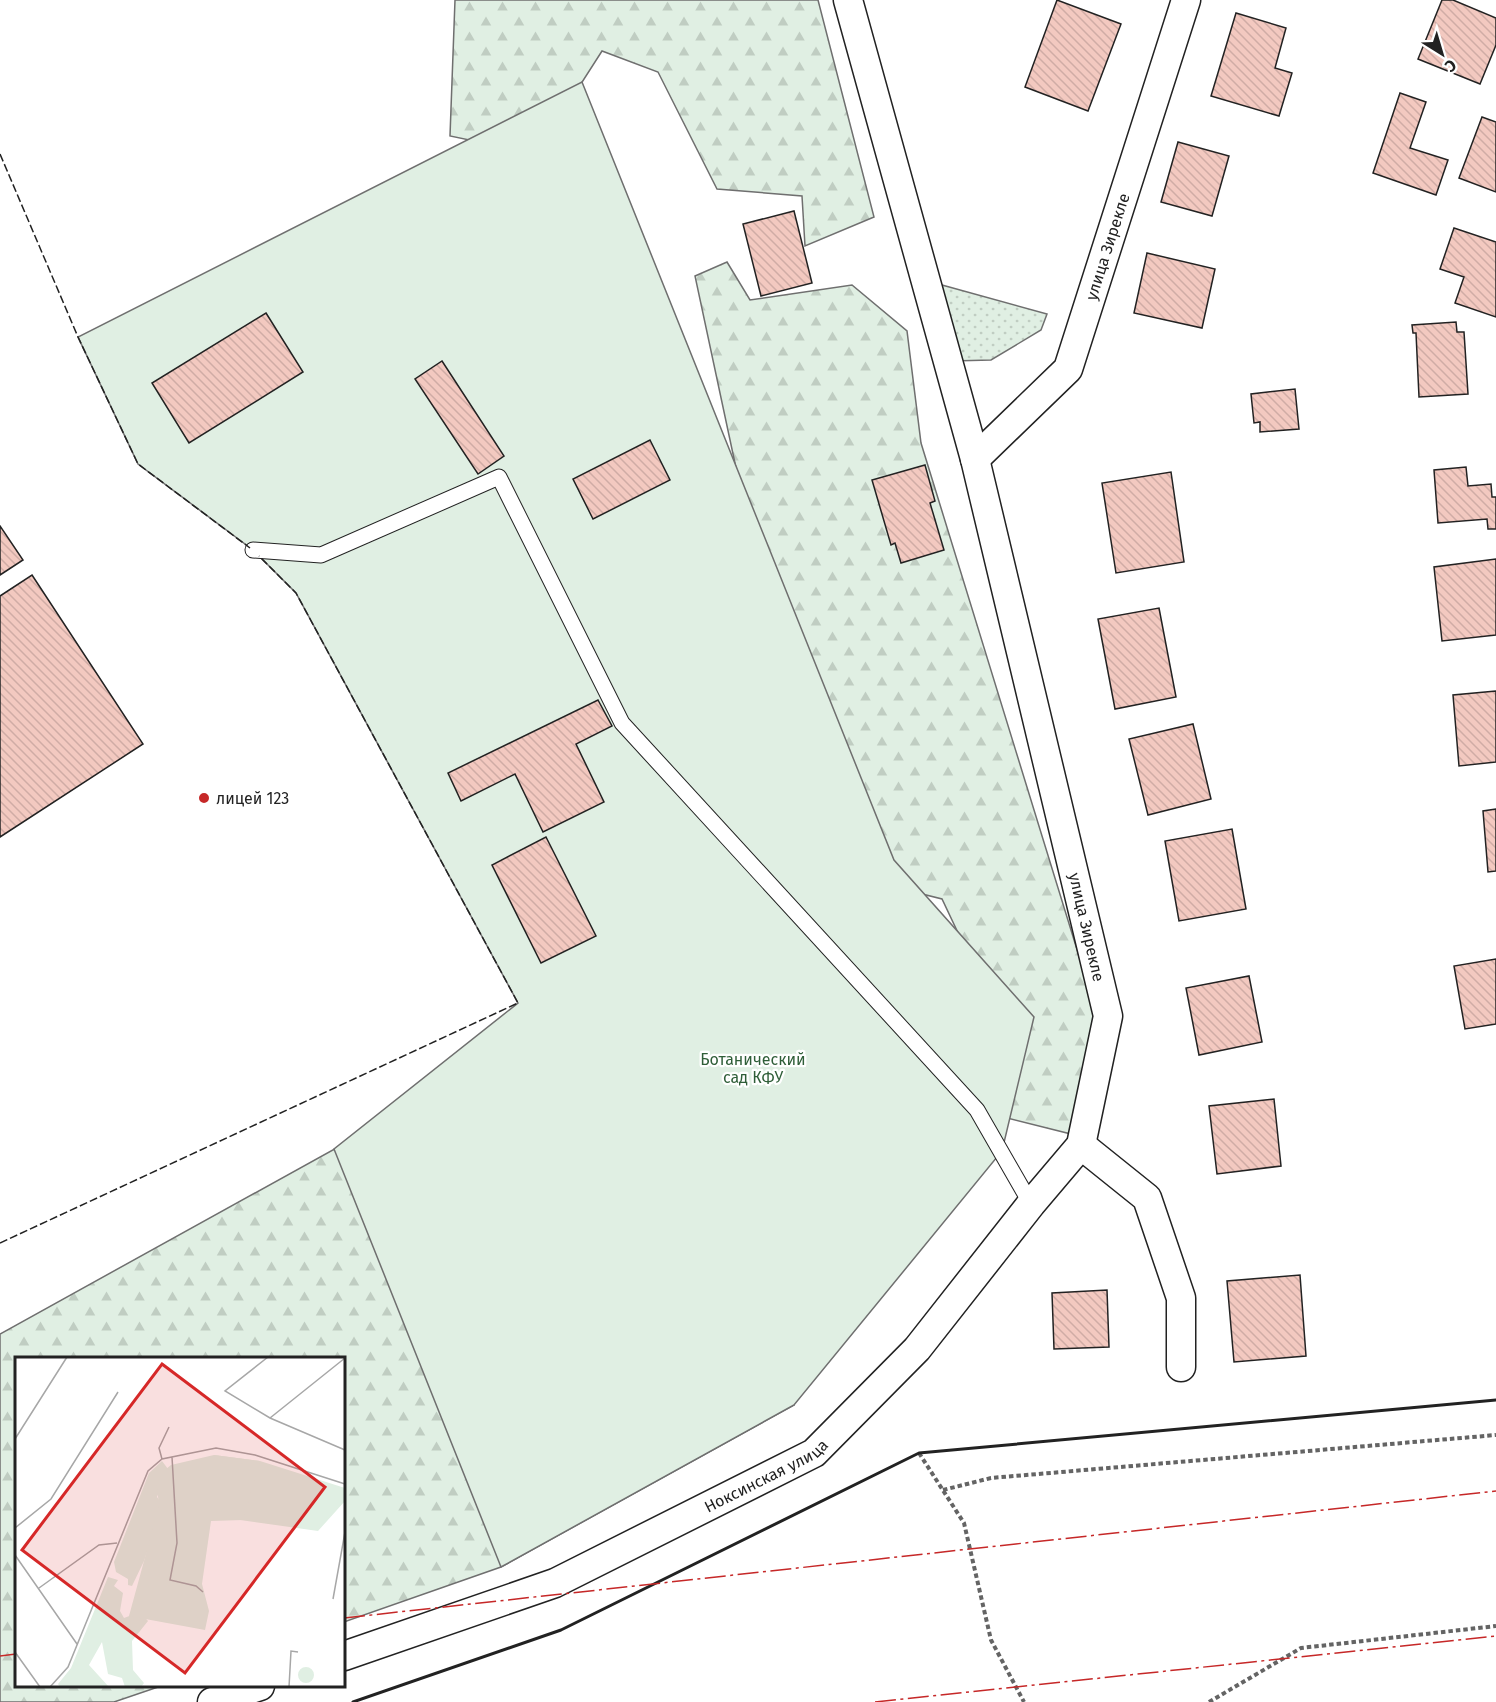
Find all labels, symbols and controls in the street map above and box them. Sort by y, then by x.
north arrow [1412,24,1472,84]
text: С [1441,55,1460,76]
street label: улица Зирекле [1082,191,1134,303]
place label: лицей 123 [216,789,289,808]
marker: лицей 123 [197,791,211,805]
street label: улица Зирекле [1065,871,1108,983]
park label: Ботанический сад КФУ [700,1050,806,1087]
inset map [15,1357,345,1687]
street label: Ноксинская улица [701,1436,832,1517]

